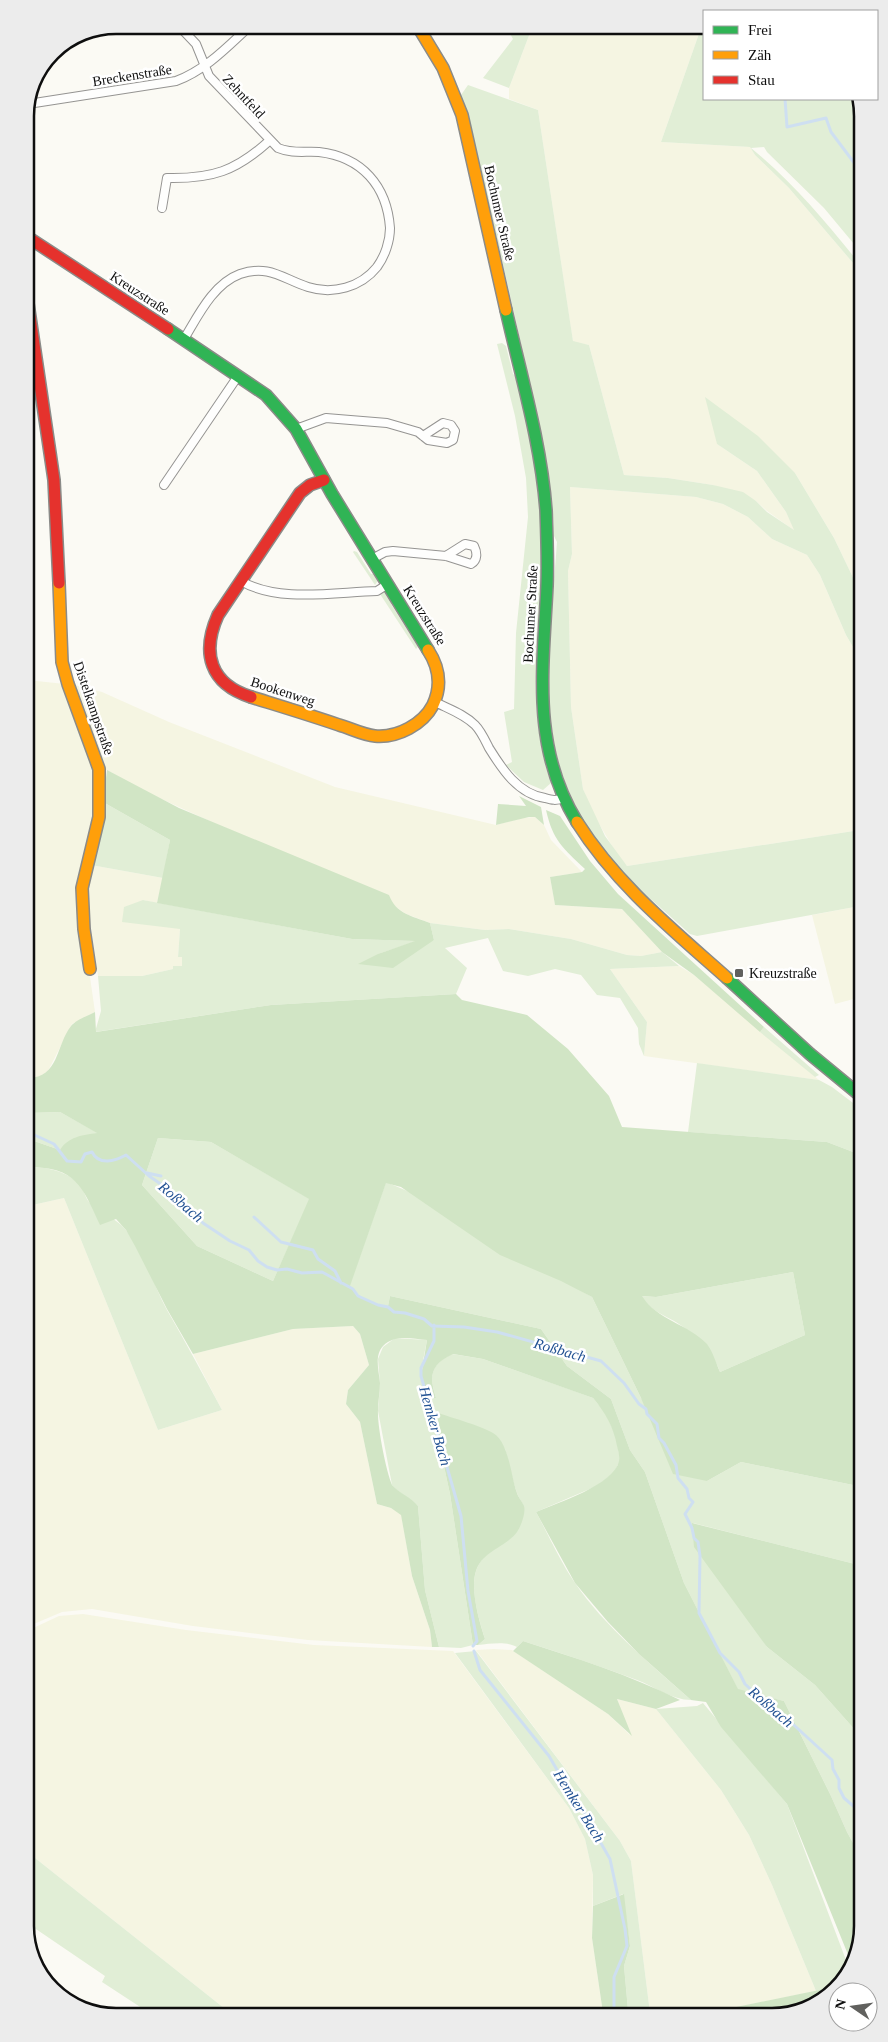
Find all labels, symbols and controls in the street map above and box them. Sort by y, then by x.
legend [703,10,878,100]
text: Frei [748,22,772,38]
text: Zäh [748,47,772,63]
street label: Breckenstraße [91,62,173,89]
street label: Zehntfeld [220,71,268,121]
text: Stau [748,72,775,88]
street label: Bochumer Straße [481,164,518,262]
street label: Kreuzstraße [107,269,172,318]
street label: Bochumer Straße [520,565,541,663]
street label: Kreuzstraße [400,583,449,648]
street label: Distelkampstraße [70,659,117,757]
street label: Bookenweg [249,674,317,709]
place label: Kreuzstraße [749,966,817,981]
marker: Kreuzstraße [733,967,745,979]
water label: Roßbach [155,1178,206,1226]
water label: Roßbach [531,1335,588,1365]
water label: Hemker Bach [416,1383,454,1468]
water label: Roßbach [745,1683,796,1731]
water label: Hemker Bach [550,1766,608,1845]
north arrow [828,1982,878,2032]
text: N [832,1998,849,2011]

